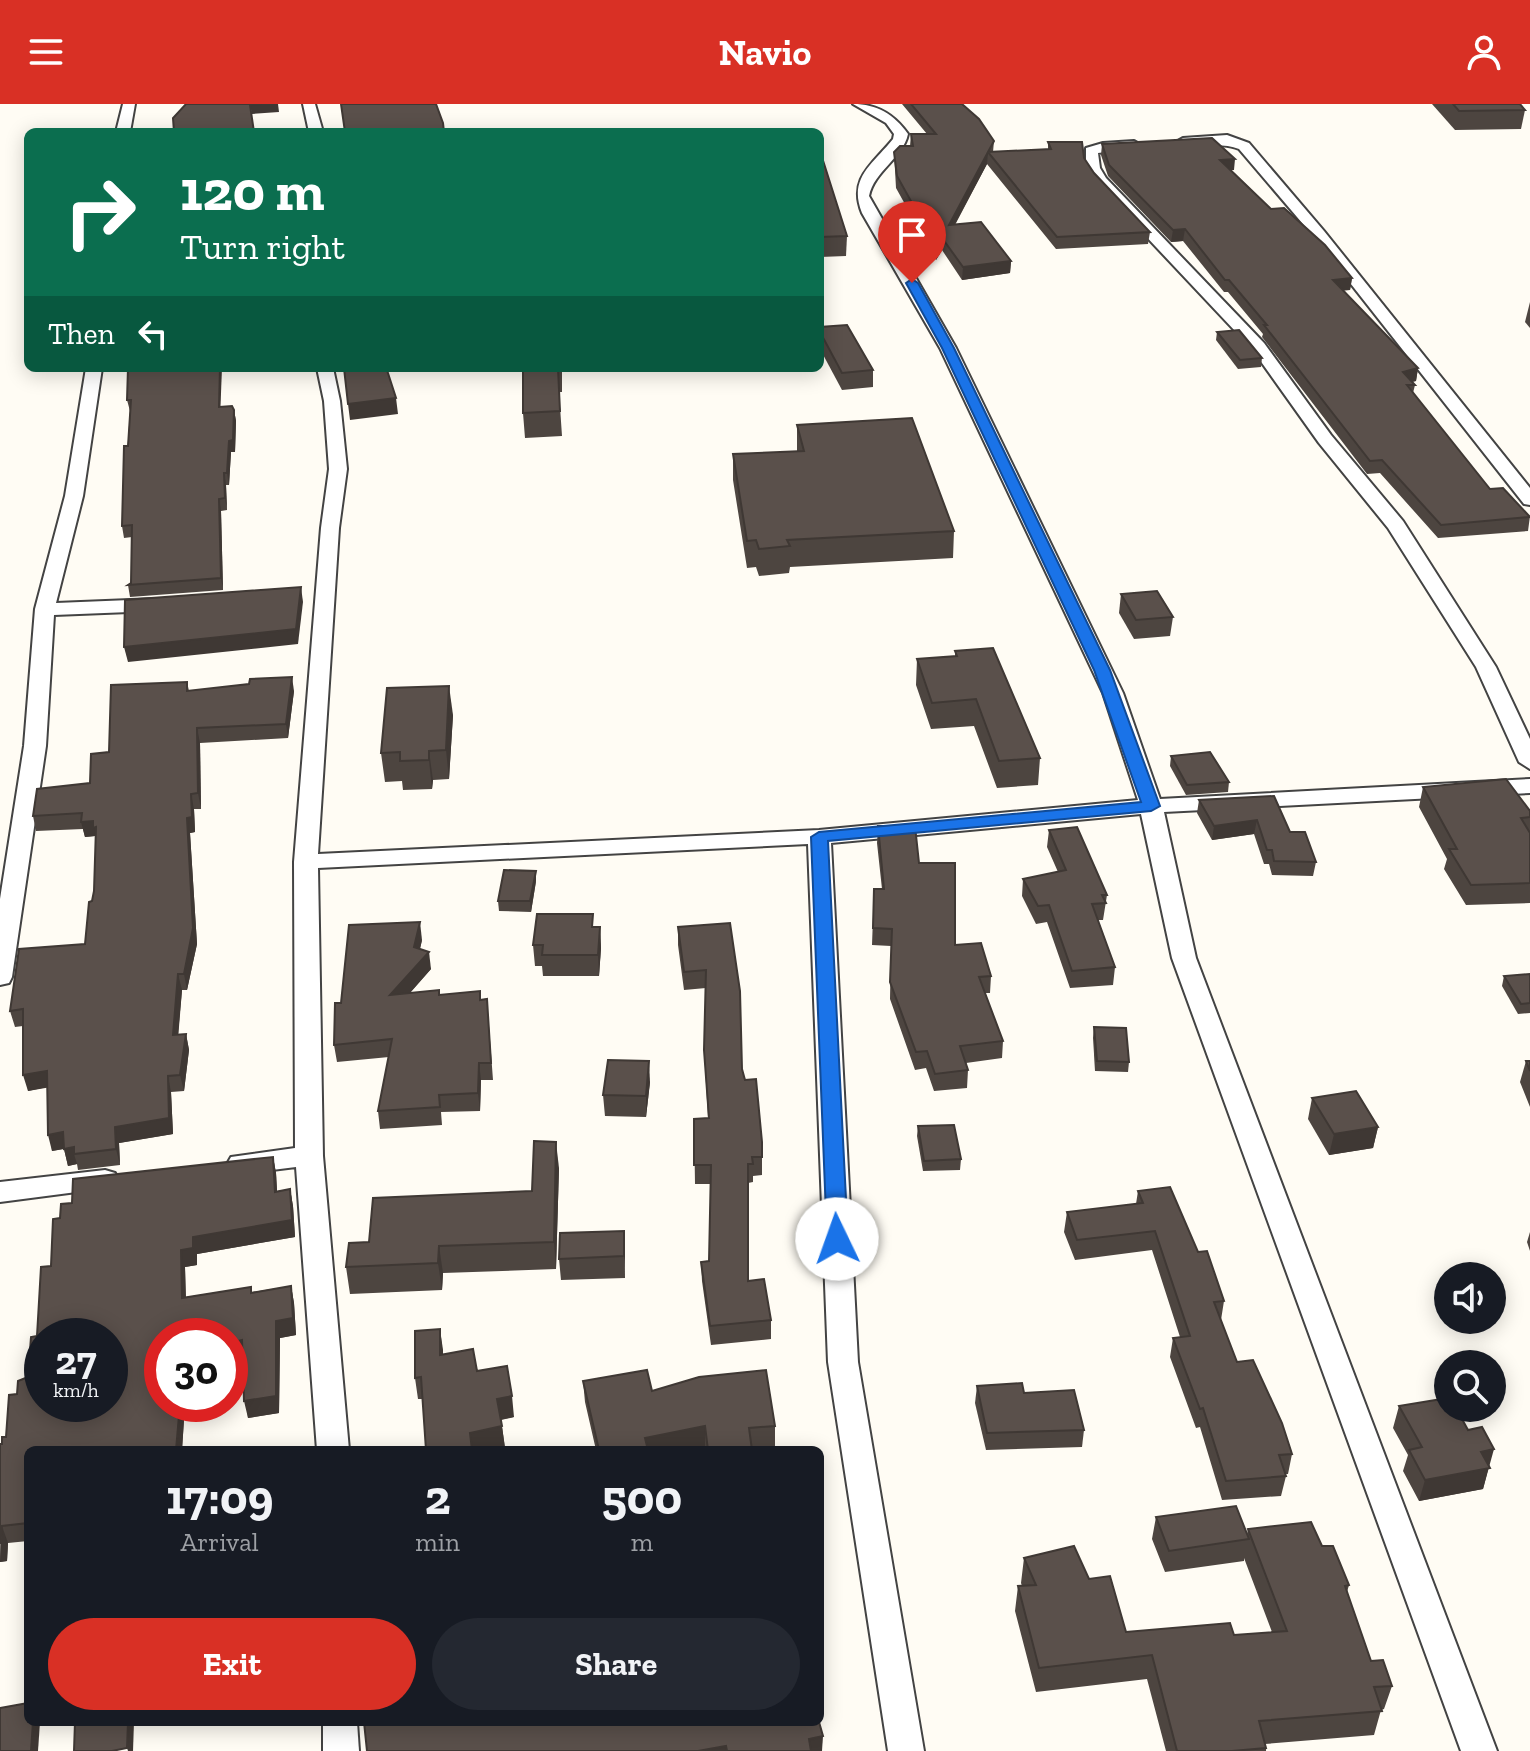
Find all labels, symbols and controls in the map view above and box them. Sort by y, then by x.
icon: menu [24,30,68,74]
icon: person [1462,30,1506,74]
text: Navio [719,31,811,74]
text: 120 m [180,157,324,224]
icon: right [48,160,152,264]
pin [878,201,946,283]
icon: arrive [890,213,934,257]
text: Turn right [180,225,345,268]
icon: left [131,312,175,356]
text: Then [48,316,115,352]
position arrow [795,1197,879,1281]
map controls [1434,1262,1506,1422]
button: sound [1434,1262,1506,1334]
speed limit sign: 30 [144,1318,248,1422]
text: 27 [55,1336,97,1384]
button: search [1434,1350,1506,1422]
text: km/h [53,1378,99,1402]
text: 17:09 [166,1469,273,1526]
text: 2 [425,1469,450,1526]
text: 500 [602,1469,682,1526]
text: Arrival [180,1526,259,1558]
text: min [415,1526,460,1558]
text: m [631,1526,653,1558]
button: Exit [48,1618,416,1710]
button: Share [432,1618,800,1710]

